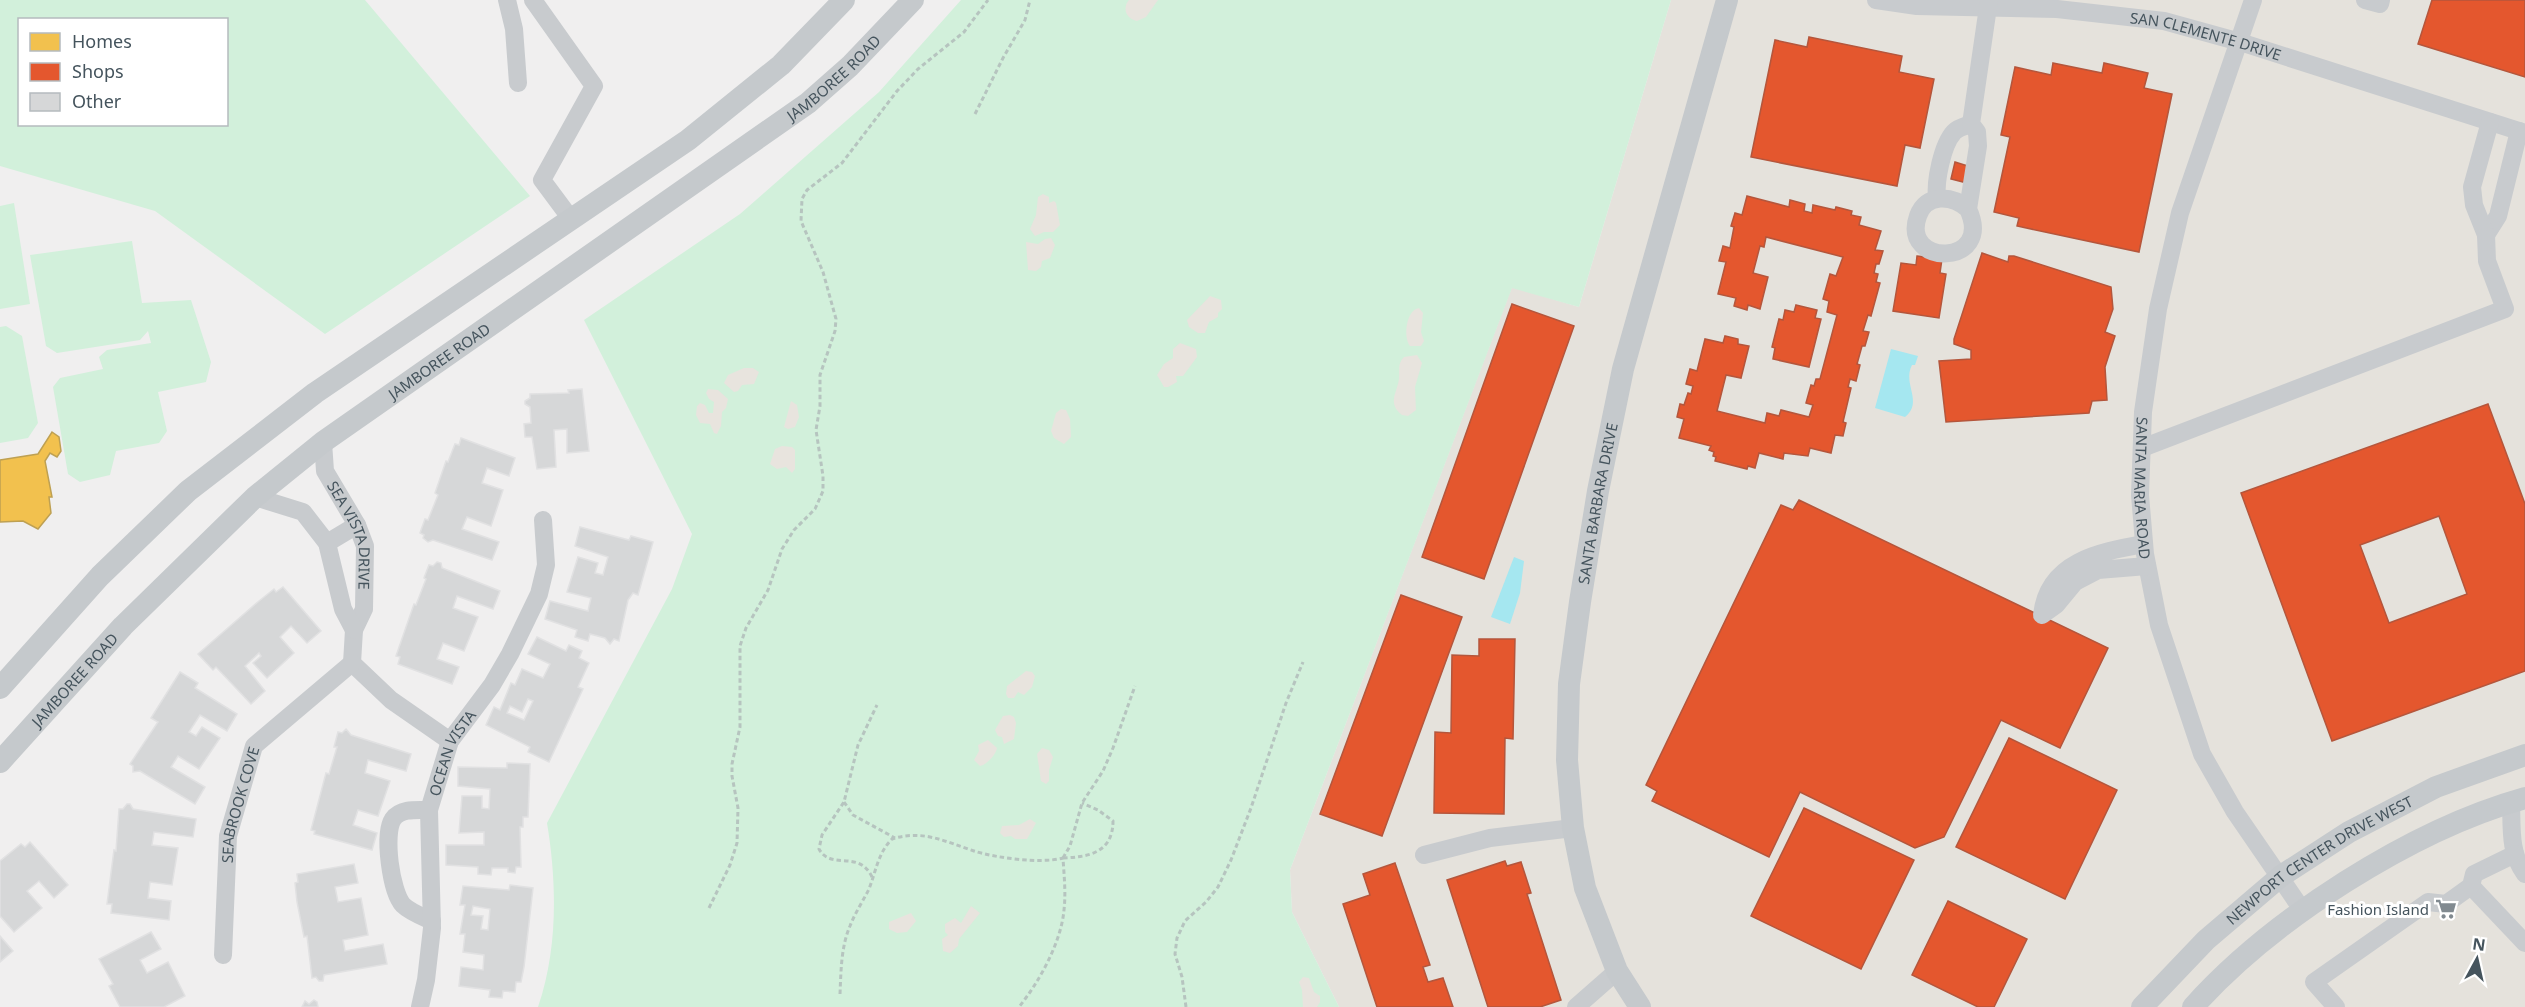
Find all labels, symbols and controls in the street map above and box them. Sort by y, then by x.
street label: SAN CLEMENTE DRIVE [2129,7,2284,65]
legend [18,18,228,126]
text: Homes [72,29,132,53]
street label: JAMBOREE ROAD [781,30,885,126]
text: Shops [72,59,124,83]
text: Other [72,89,122,113]
street label: JAMBOREE ROAD [382,318,494,405]
street label: SANTA MARIA ROAD [2130,417,2155,560]
street label: SANTA BARBARA DRIVE [1573,421,1622,586]
street label: SEA VISTA DRIVE [323,477,375,590]
street label: JAMBOREE ROAD [25,628,122,732]
street label: OCEAN VISTA [424,705,480,798]
street label: SEABROOK COVE [217,744,263,864]
street label: NEWPORT CENTER DRIVE WEST [2222,791,2416,929]
supermarket icon: Fashion Island [2434,897,2458,921]
place label: Fashion Island [2327,899,2429,919]
north arrow [2447,929,2507,989]
text: N [2471,932,2487,956]

